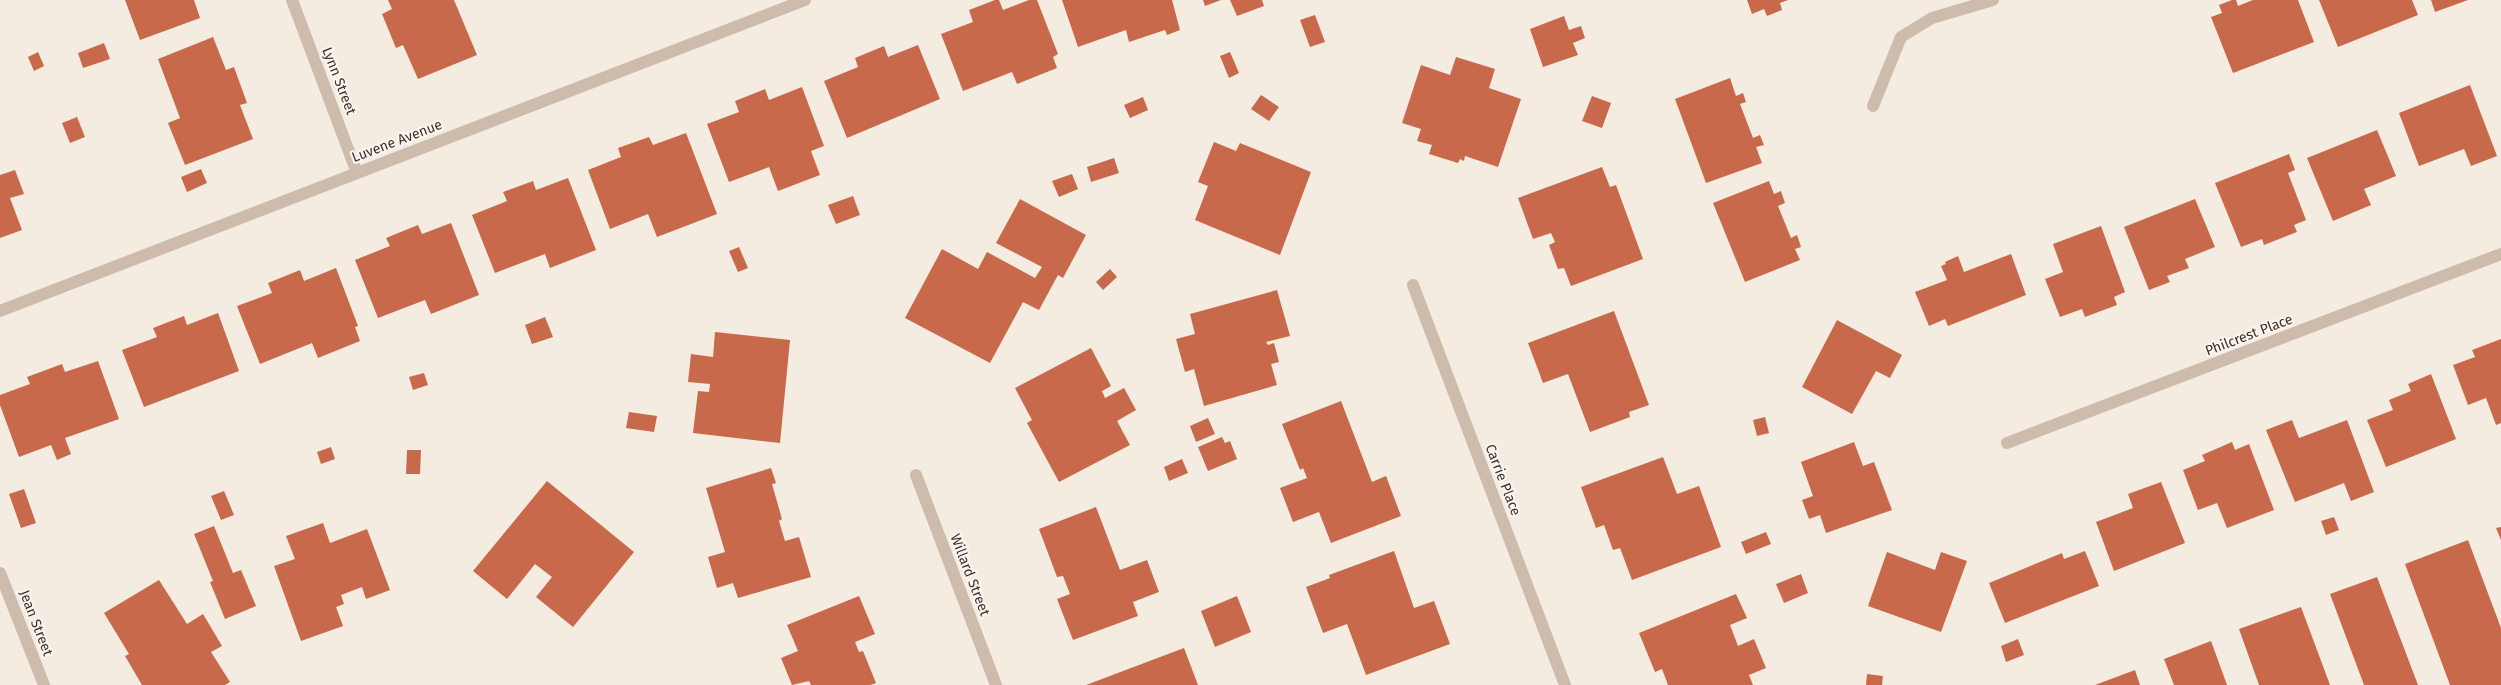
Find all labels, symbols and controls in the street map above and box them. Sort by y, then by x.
street label: Lynn Street [318,45,360,118]
street label: Luvene Avenue [349,116,445,166]
street label: Philcrest Place [2203,311,2295,359]
street label: Carrie Place [1482,442,1524,518]
street label: Willard Street [947,532,994,619]
street label: Jean Street [16,588,57,659]

